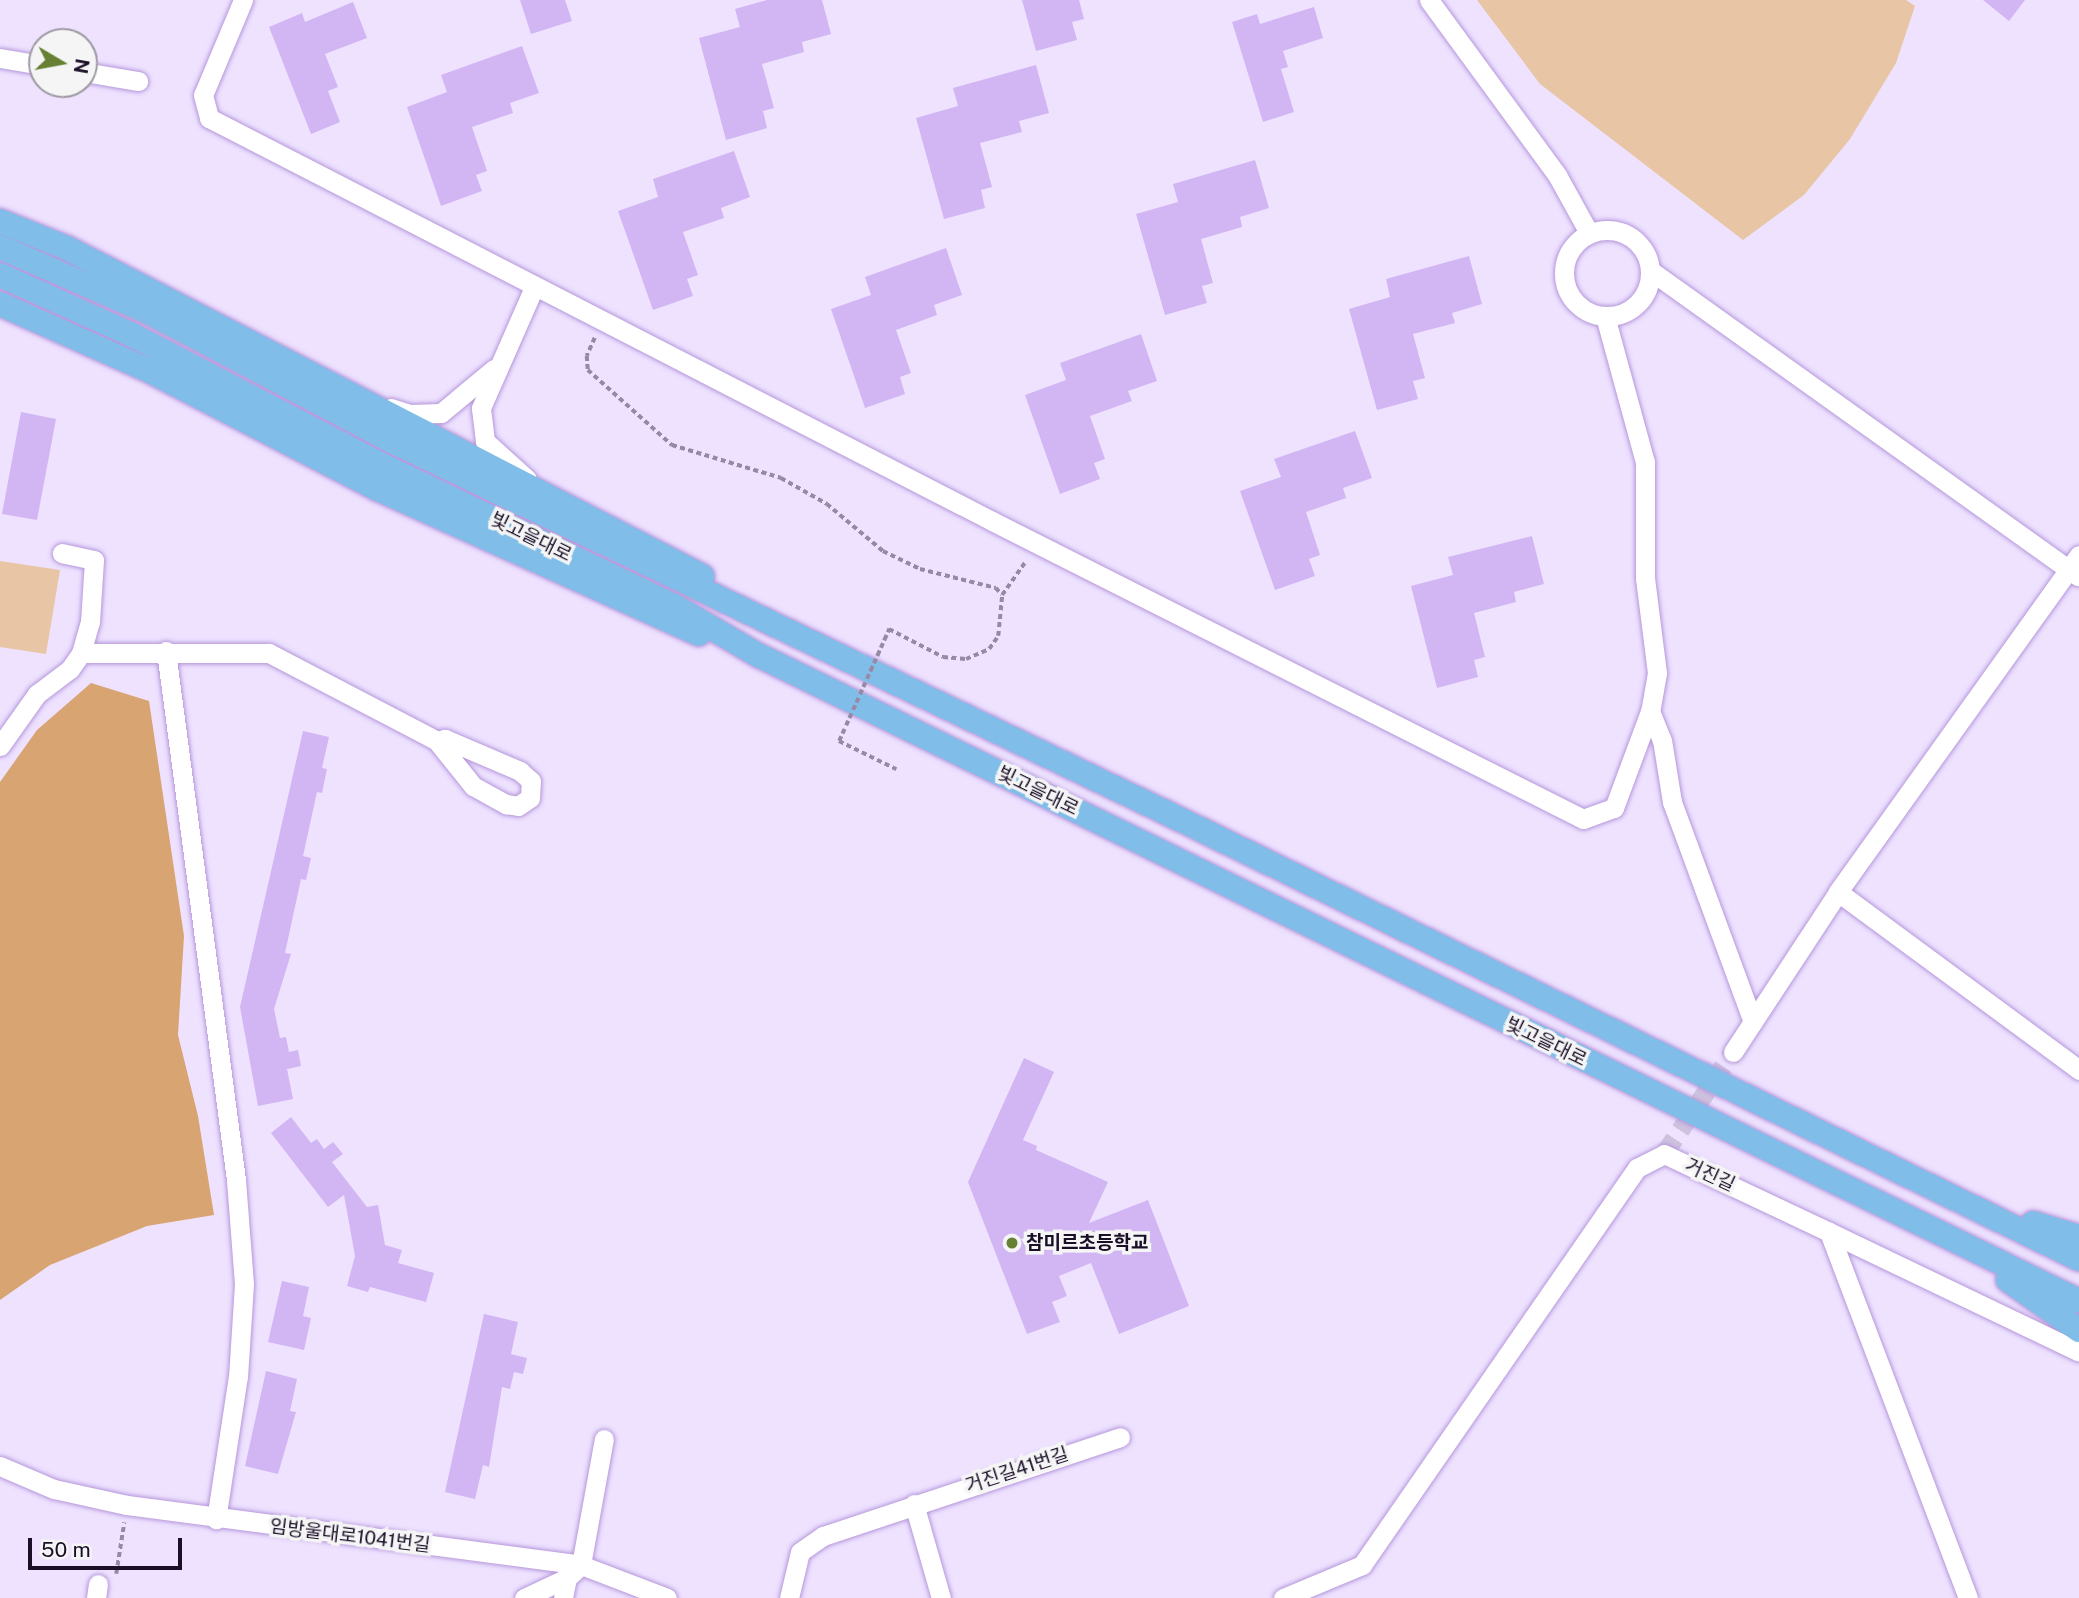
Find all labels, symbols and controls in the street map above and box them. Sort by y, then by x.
north arrow [28,28,98,98]
text: N [70,57,94,76]
street label: 빛고을대로 [487,508,575,566]
street label: 빛고을대로 [994,762,1082,820]
street label: 빛고을대로 [1502,1013,1590,1071]
street label: 거진길 [1681,1154,1739,1196]
place label: 참미르초등학교 [1026,1232,1148,1254]
marker: 참미르초등학교 [1004,1235,1020,1251]
street label: 거진길41번길 [963,1443,1071,1497]
street label: 임방울대로1041번길 [269,1515,431,1557]
scale bar [32,1524,186,1568]
text: 50 m [41,1537,91,1562]

